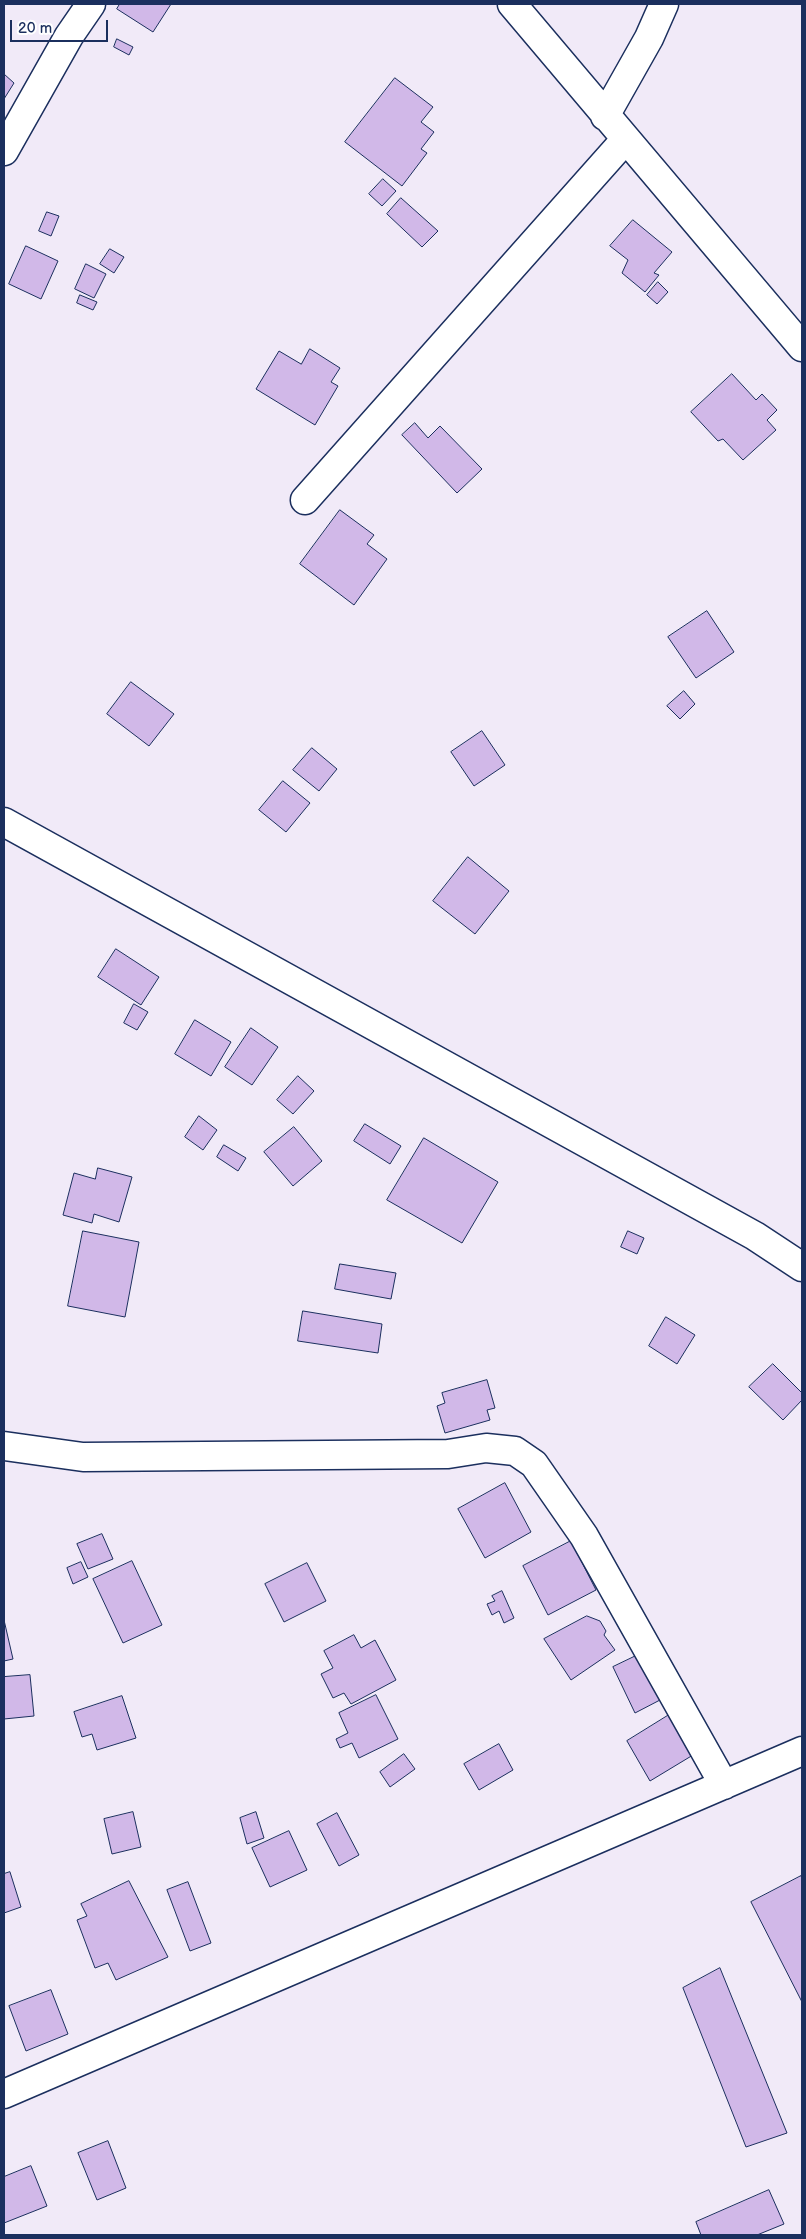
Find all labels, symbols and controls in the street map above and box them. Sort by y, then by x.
scale bar [12,10,110,42]
text: 20 m [18,19,52,38]

